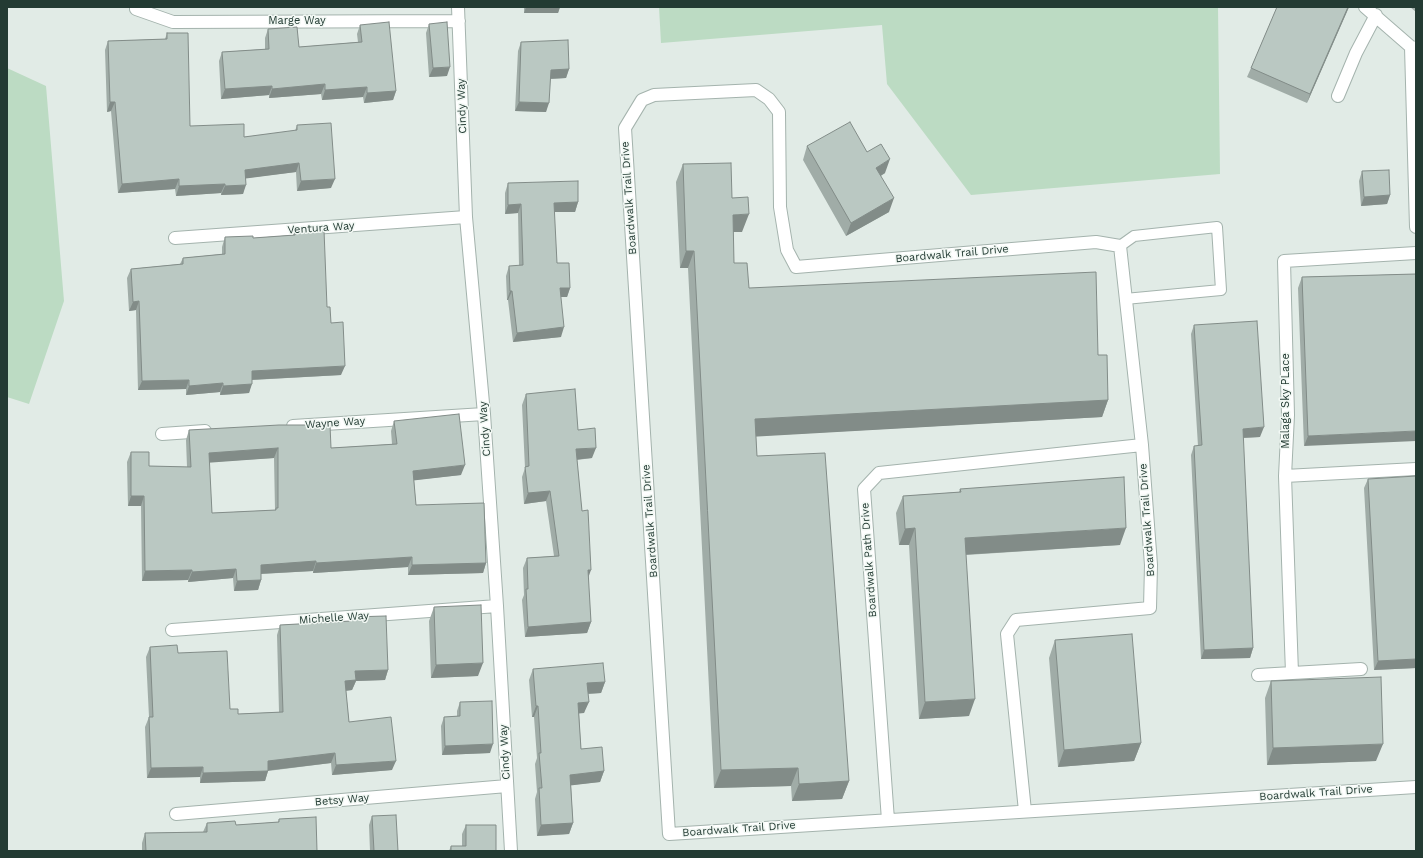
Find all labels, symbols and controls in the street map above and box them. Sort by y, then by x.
street label: Marge Way [268,14,326,28]
street label: Cindy Way [454,78,470,134]
street label: Boardwalk Trail Drive [618,141,640,255]
street label: Ventura Way [287,219,355,237]
street label: Boardwalk Trail Drive [895,242,1009,266]
street label: Malaga Sky PLace [1279,353,1293,449]
street label: Cindy Way [476,401,494,457]
street label: Wayne Way [304,414,366,432]
street label: Boardwalk Trail Drive [1136,463,1158,577]
street label: Boardwalk Trail Drive [639,464,661,578]
street label: Boardwalk Path Drive [858,502,880,618]
street label: Michelle Way [299,609,369,627]
street label: Cindy Way [497,724,513,780]
street label: Boardwalk Trail Drive [1259,782,1373,804]
street label: Betsy Way [314,791,370,809]
street label: Boardwalk Trail Drive [682,818,796,840]

